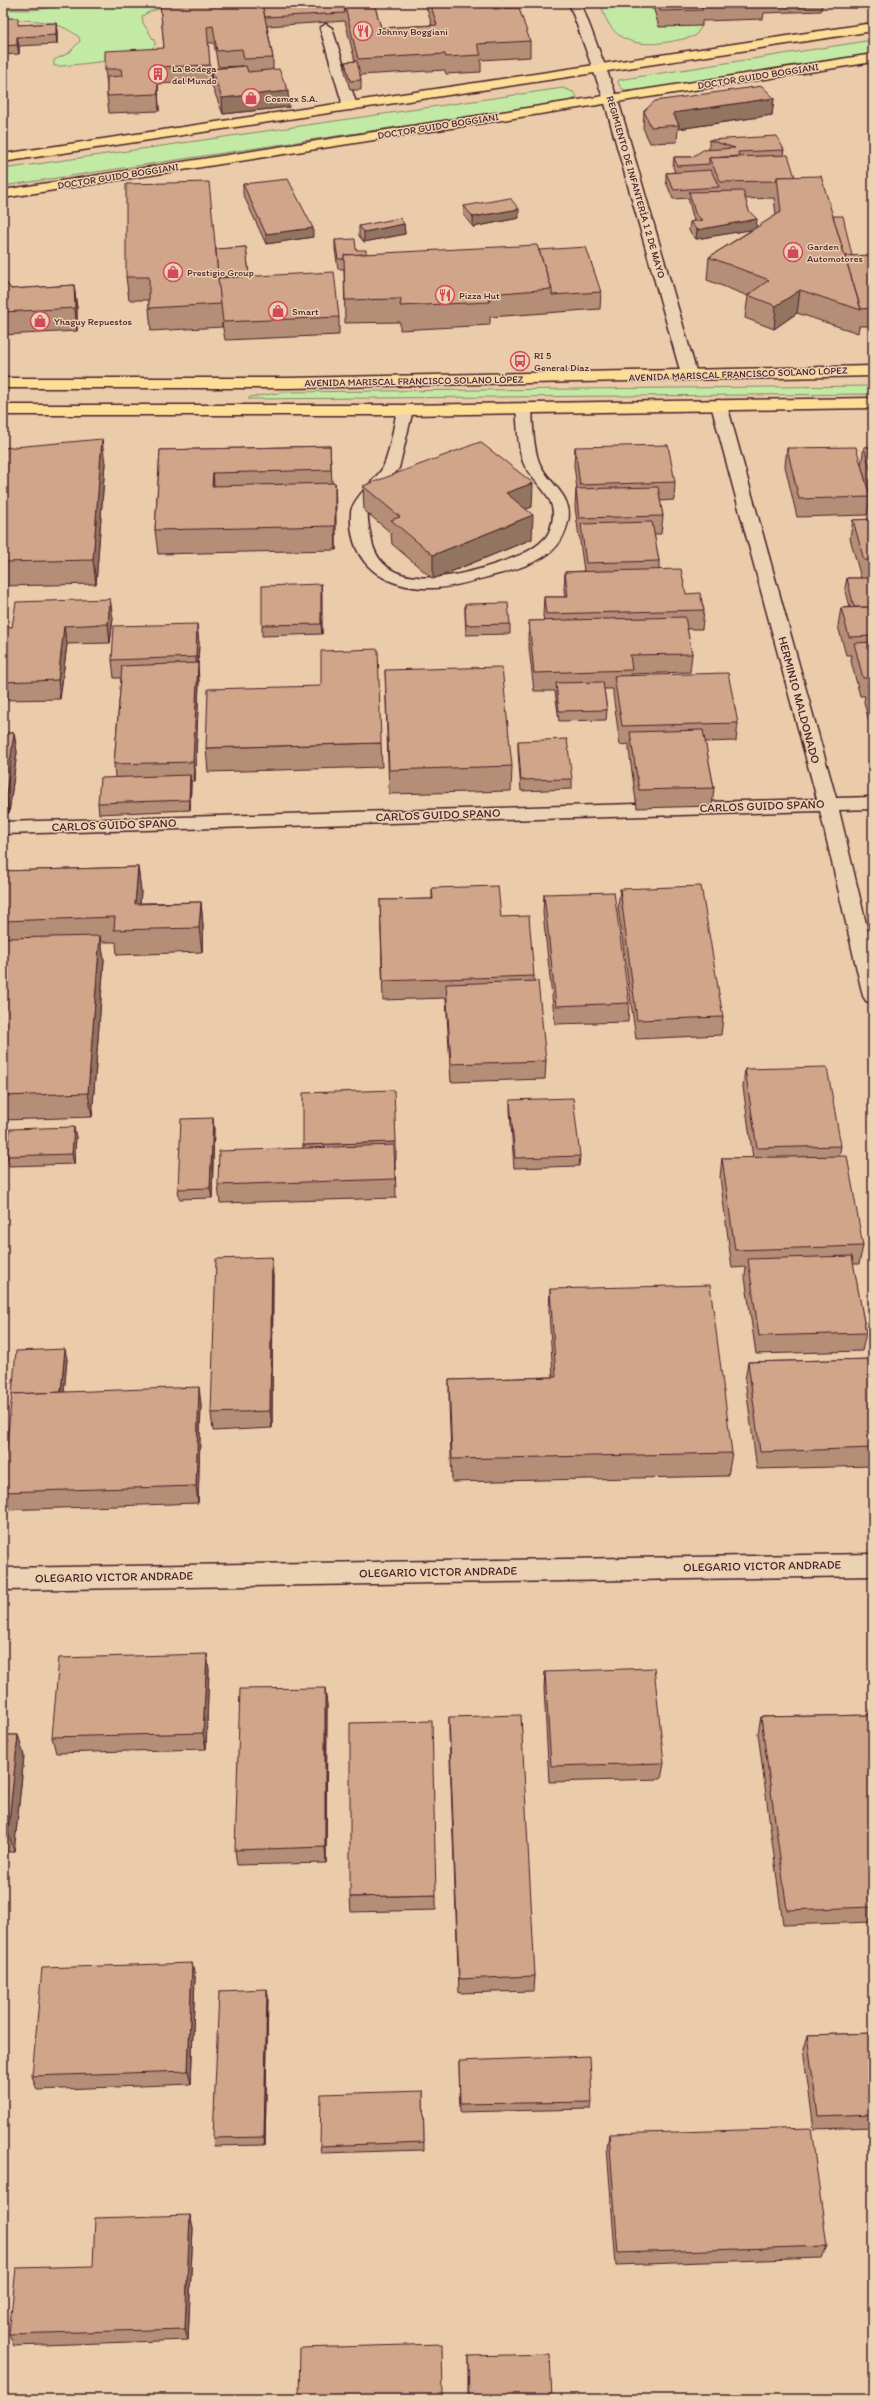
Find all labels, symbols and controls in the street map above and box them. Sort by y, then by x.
restaurant icon: Johnny Boggiani [352,20,374,42]
place label: Johnny Boggiani [377,25,448,38]
street label: DOCTOR GUIDO BOGGIANI [696,60,820,92]
place label: La Bodega del Mundo [172,62,217,87]
building icon: La Bodega del Mundo [147,63,169,85]
shop icon: Cosmex S.A. [240,87,262,109]
place label: Cosmex S.A. [265,92,318,105]
street label: REGIMIENTO DE INFANTERÍA 1 2 DE MAYO [604,94,668,280]
street label: DOCTOR GUIDO BOGGIANI [376,110,500,142]
street label: DOCTOR GUIDO BOGGIANI [56,160,180,192]
place label: Garden Automotores [807,240,863,265]
shop icon: Garden Automotores [782,241,804,263]
shop icon: Prestigio Group [162,261,184,283]
place label: Prestigio Group [187,266,254,279]
restaurant icon: Pizza Hut [434,284,456,306]
place label: Pizza Hut [459,289,500,302]
shop icon: Smart [267,300,289,322]
place label: Smart [292,305,319,318]
shop icon: Yhaguy Repuestos [29,310,51,332]
place label: Yhaguy Repuestos [54,315,133,328]
place label: RI 5 General Díaz [534,349,589,374]
bus stop icon: RI 5 General Díaz [509,350,531,372]
street label: AVENIDA MARISCAL FRANCISCO SOLANO LÓPEZ [628,364,848,384]
street label: AVENIDA MARISCAL FRANCISCO SOLANO LÓPEZ [304,373,524,389]
street label: HERMINIO MALDONADO [775,635,823,766]
street label: CARLOS GUIDO SPANO [699,797,825,815]
street label: CARLOS GUIDO SPANO [375,806,501,824]
street label: CARLOS GUIDO SPANO [51,816,177,834]
street label: OLEGARIO VICTOR ANDRADE [683,1558,842,1574]
street label: OLEGARIO VICTOR ANDRADE [359,1564,518,1580]
street label: OLEGARIO VICTOR ANDRADE [35,1569,194,1585]

